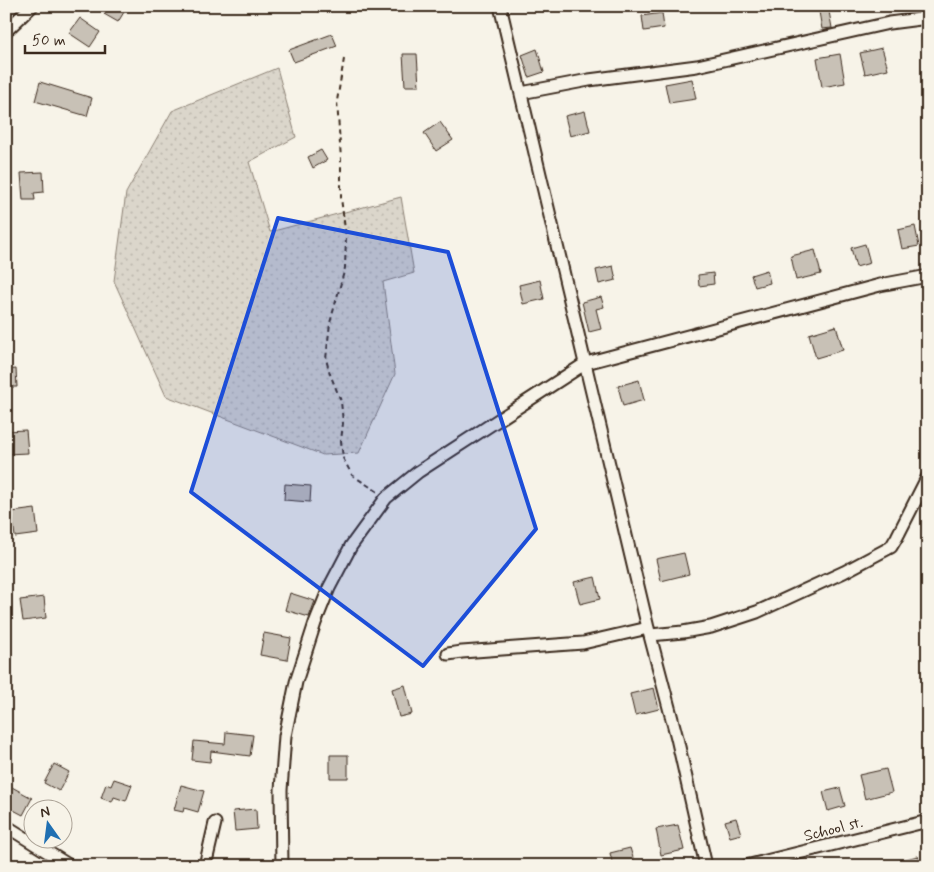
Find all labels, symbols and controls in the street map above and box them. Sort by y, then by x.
scale bar [25,22,105,54]
text: 50 m [32,31,66,51]
north arrow [22,800,72,850]
text: N [38,802,52,822]
street label: School st. [802,812,865,847]

